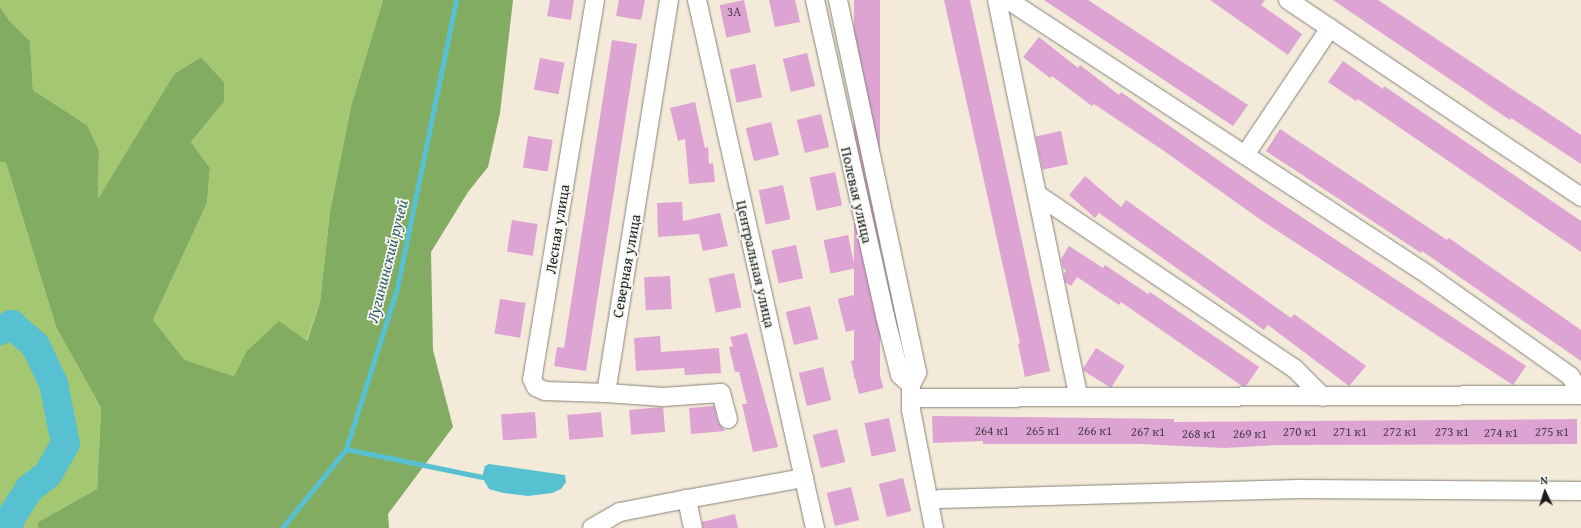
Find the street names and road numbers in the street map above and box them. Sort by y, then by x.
street label: Полевая улица [837,145,877,245]
street label: Лесная улица [541,183,573,275]
street label: Центральная улица [733,198,779,330]
street label: Северная улица [608,213,644,319]

